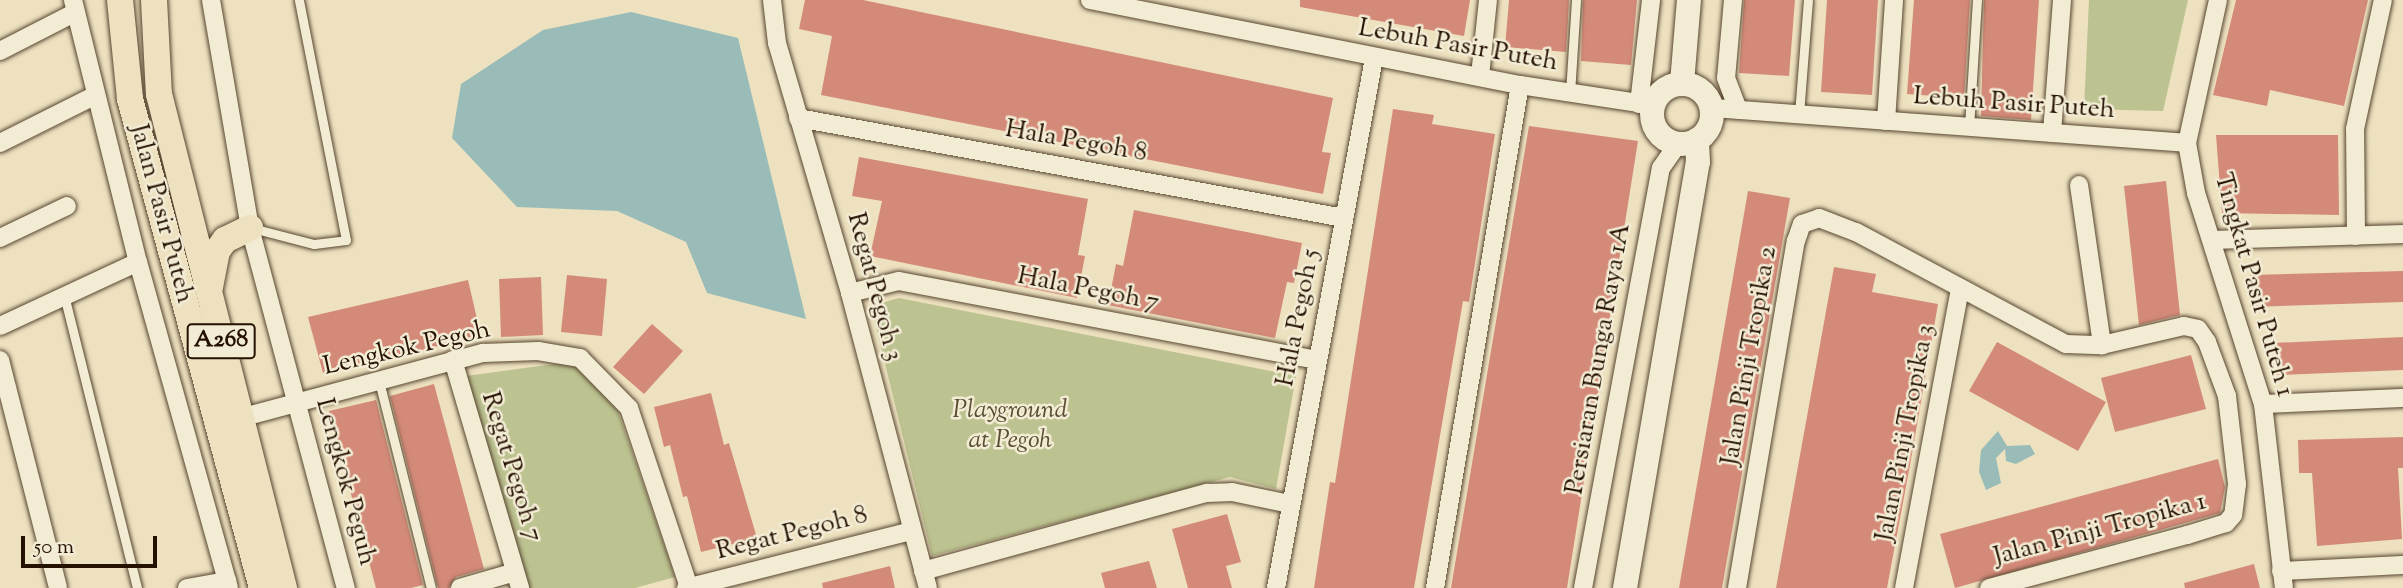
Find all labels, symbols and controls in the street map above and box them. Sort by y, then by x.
street label: Lebuh Pasir Puteh [1356,13,1560,79]
street label: Lebuh Pasir Puteh [1912,81,2116,127]
street label: Hala Pegoh 8 [1003,114,1149,170]
street label: Jalan Pasir Puteh [122,121,200,307]
street label: Tingkat Pasir Puteh 1 [2206,170,2300,400]
street label: Regat Pegoh 3 [839,209,909,365]
street label: Persiaran Bunga Raya 1A [1560,221,1638,497]
street label: Jalan Pinji Tropika 2 [1715,244,1785,468]
street label: Hala Pegoh 5 [1270,247,1328,389]
street label: Hala Pegoh 7 [1015,261,1161,319]
street label: Lengkok Pegoh [320,315,494,383]
road number: A268 [186,320,256,362]
street label: Jalan Pinji Tropika 3 [1870,322,1942,544]
street label: Regat Pegoh 7 [473,388,549,546]
street label: Lengkok Peguh [308,395,382,569]
park label: Playground at Pegoh [953,395,1067,457]
street label: Jalan Pinji Tropika 1 [1990,487,2210,573]
street label: Regat Pegoh 8 [713,500,871,568]
scale bar [24,522,161,566]
text: 50 m [34,533,74,563]

